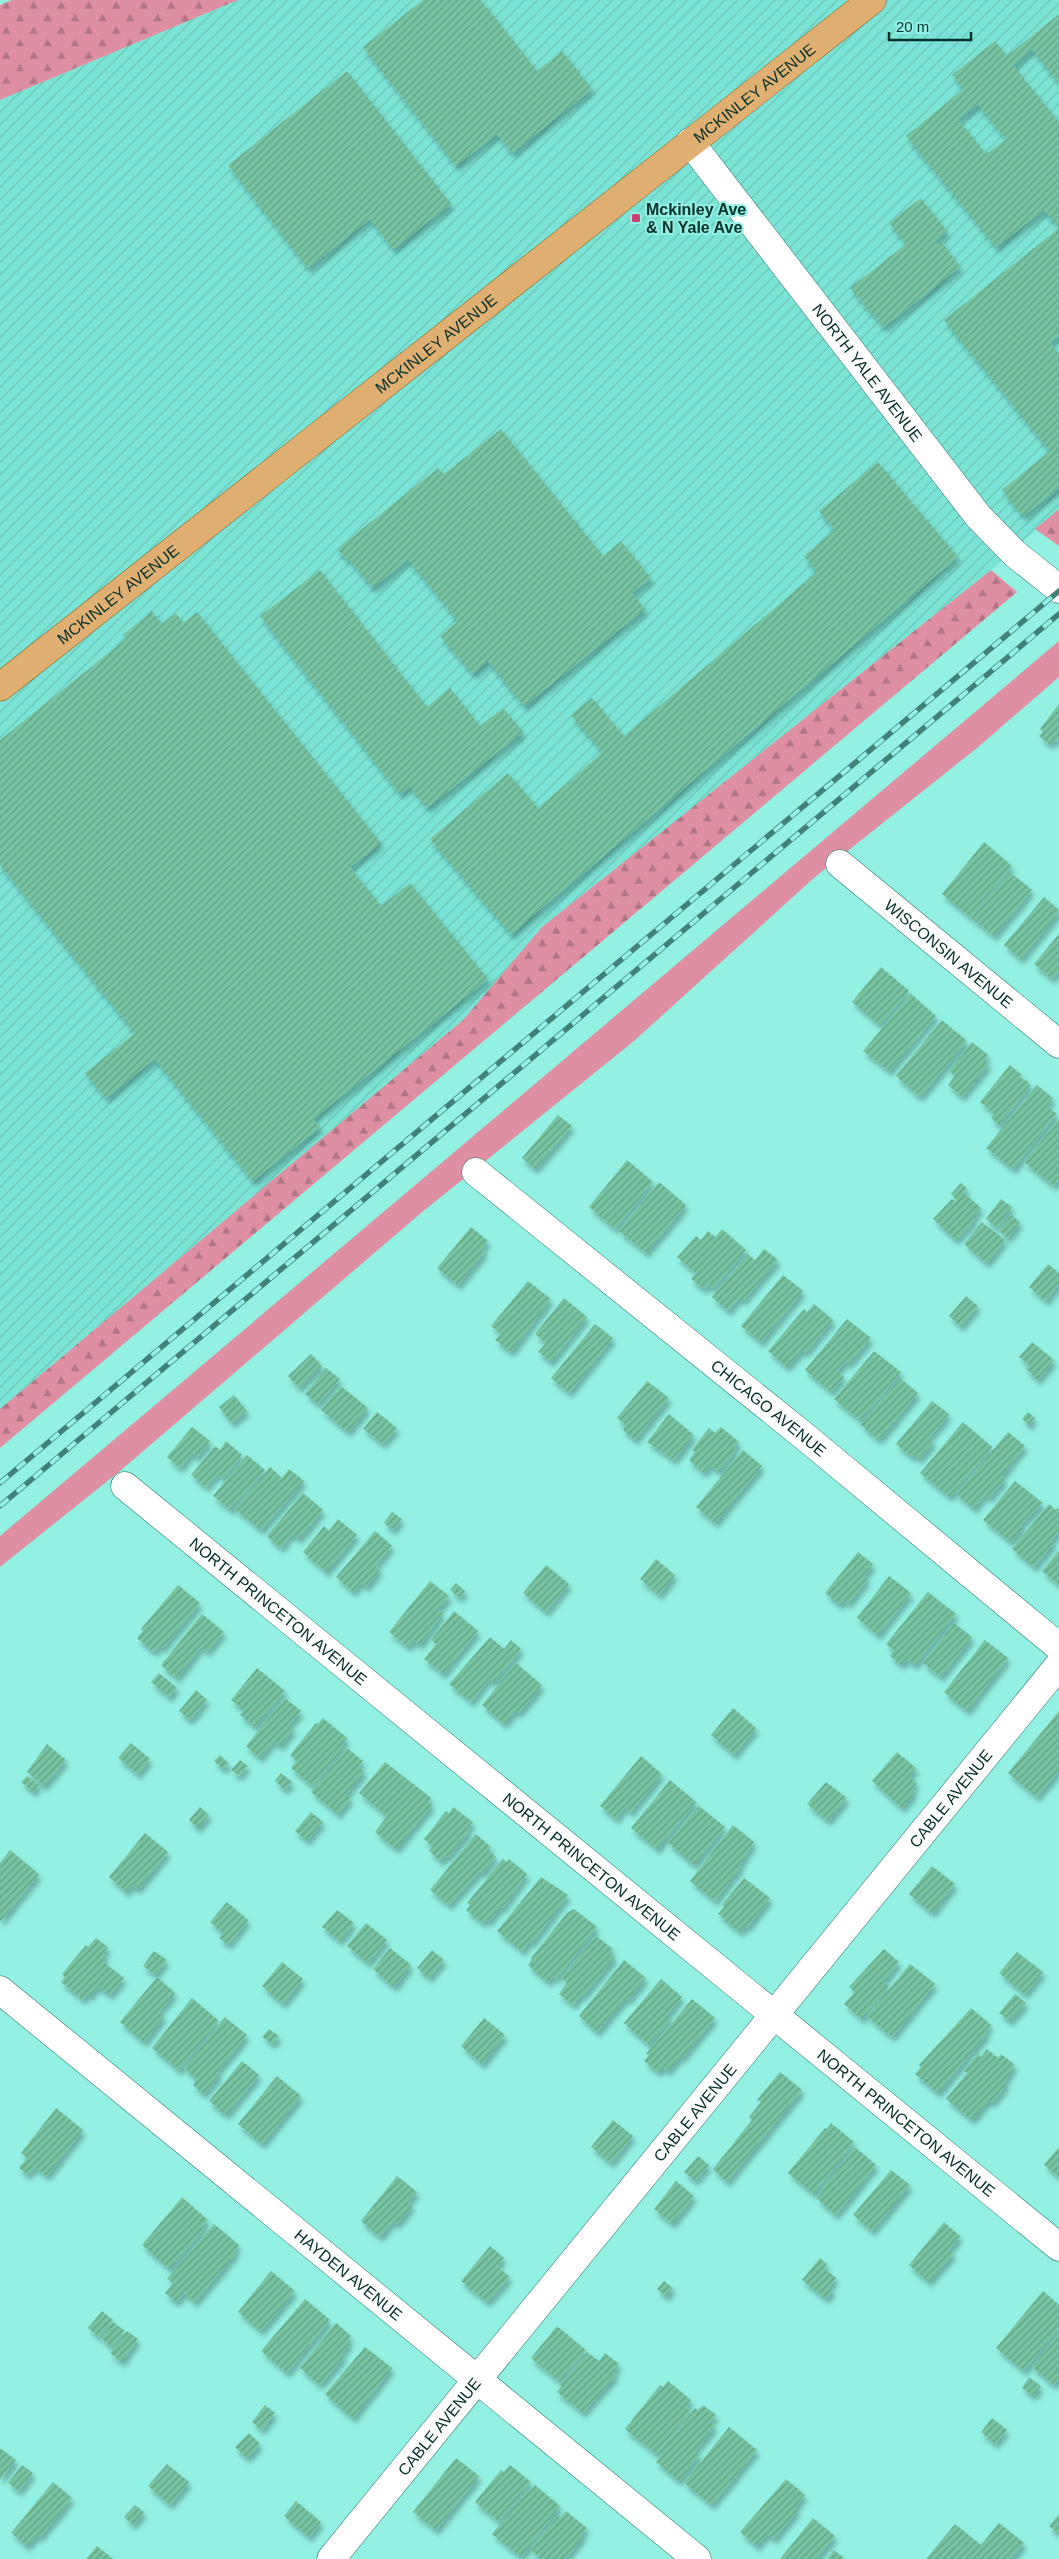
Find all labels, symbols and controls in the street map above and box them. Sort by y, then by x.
scale bar [889,10,972,42]
text: 20 m [896,18,929,35]
street label: MCKINLEY AVENUE [690,40,818,146]
place label: Mckinley Ave & N Yale Ave [646,201,746,236]
marker: Mckinley Ave & N Yale Ave [630,212,642,224]
street label: MCKINLEY AVENUE [372,291,500,397]
street label: NORTH YALE AVENUE [809,301,925,445]
street label: MCKINLEY AVENUE [54,542,182,648]
street label: WISCONSIN AVENUE [881,896,1016,1011]
street label: CHICAGO AVENUE [708,1357,829,1460]
street label: NORTH PRINCETON AVENUE [186,1534,370,1689]
street label: CABLE AVENUE [906,1746,996,1851]
street label: NORTH PRINCETON AVENUE [499,1790,683,1944]
street label: NORTH PRINCETON AVENUE [814,2046,998,2200]
street label: CABLE AVENUE [650,2061,740,2165]
street label: HAYDEN AVENUE [291,2226,405,2324]
street label: CABLE AVENUE [395,2375,484,2479]

